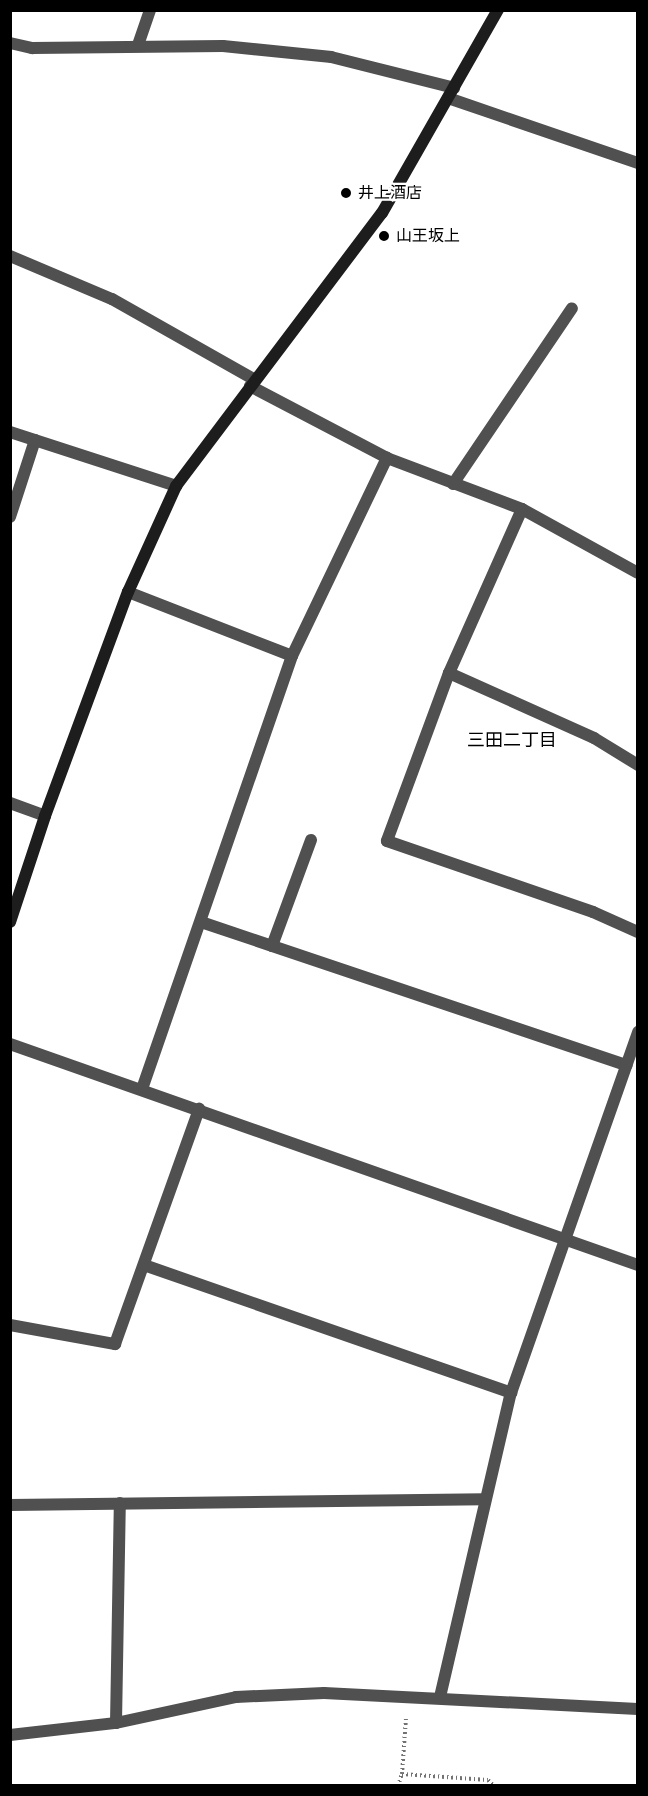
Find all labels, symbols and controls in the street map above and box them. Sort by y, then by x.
place label: 井上酒店 [358,183,422,203]
marker: 井上酒店 [339,186,353,200]
place label: 山王坂上 [396,226,460,246]
marker: 山王坂上 [377,229,391,243]
district label: 三田二丁目 [467,729,557,751]

